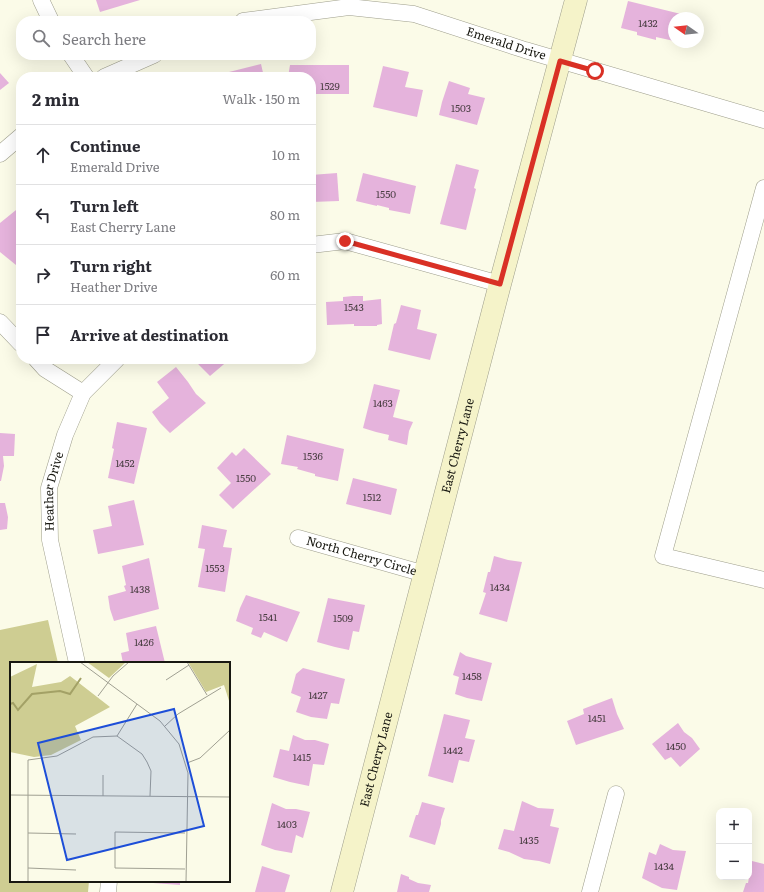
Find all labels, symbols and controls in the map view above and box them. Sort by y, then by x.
north arrow [668,12,704,48]
house number: 1432 [638,15,658,30]
search box [16,16,316,60]
street label: Emerald Drive [464,22,548,64]
icon: search [30,27,52,49]
text: Search here [62,27,146,50]
route start [586,62,604,80]
house number: 1529 [320,78,340,93]
text: 2 min [32,86,80,111]
text: Walk · 150 m [223,89,300,108]
house number: 1503 [451,100,471,115]
text: Continue [70,134,140,157]
icon: ahead [32,144,54,166]
text: 10 m [272,145,300,164]
text: Emerald Drive [70,157,160,176]
house number: 1550 [376,186,396,201]
text: Turn left [70,194,139,217]
icon: left [32,204,54,226]
text: 80 m [270,205,300,224]
text: East Cherry Lane [70,217,176,236]
route end [336,232,354,250]
text: Turn right [70,254,152,277]
icon: right [32,264,54,286]
text: 60 m [270,265,300,284]
text: Heather Drive [70,277,157,296]
house number: 1543 [344,299,364,314]
text: Arrive at destination [70,323,229,346]
icon: arrive [32,324,54,346]
house number: 1463 [373,395,393,410]
street label: East Cherry Lane [436,396,478,495]
house number: 1536 [303,448,324,463]
street label: Heather Drive [39,449,67,532]
house number: 1452 [115,455,135,470]
house number: 1550 [236,470,256,485]
house number: 1512 [363,489,381,504]
street label: North Cherry Circle [304,531,419,579]
house number: 1553 [205,560,225,575]
house number: 1434 [490,579,511,594]
house number: 1438 [130,581,151,596]
house number: 1541 [259,609,277,624]
house number: 1509 [333,610,353,625]
house number: 1426 [134,634,154,649]
inset map [10,662,230,882]
house number: 1458 [462,668,482,683]
house number: 1427 [308,687,328,702]
street label: East Cherry Lane [354,710,396,809]
house number: 1451 [588,710,606,725]
house number: 1450 [666,738,686,753]
house number: 1442 [443,742,463,757]
house number: 1415 [293,749,311,764]
map controls [716,808,752,880]
button: + [716,808,752,844]
house number: 1403 [277,816,297,831]
house number: 1435 [519,832,539,847]
button: − [716,844,752,880]
house number: 1434 [654,858,675,873]

